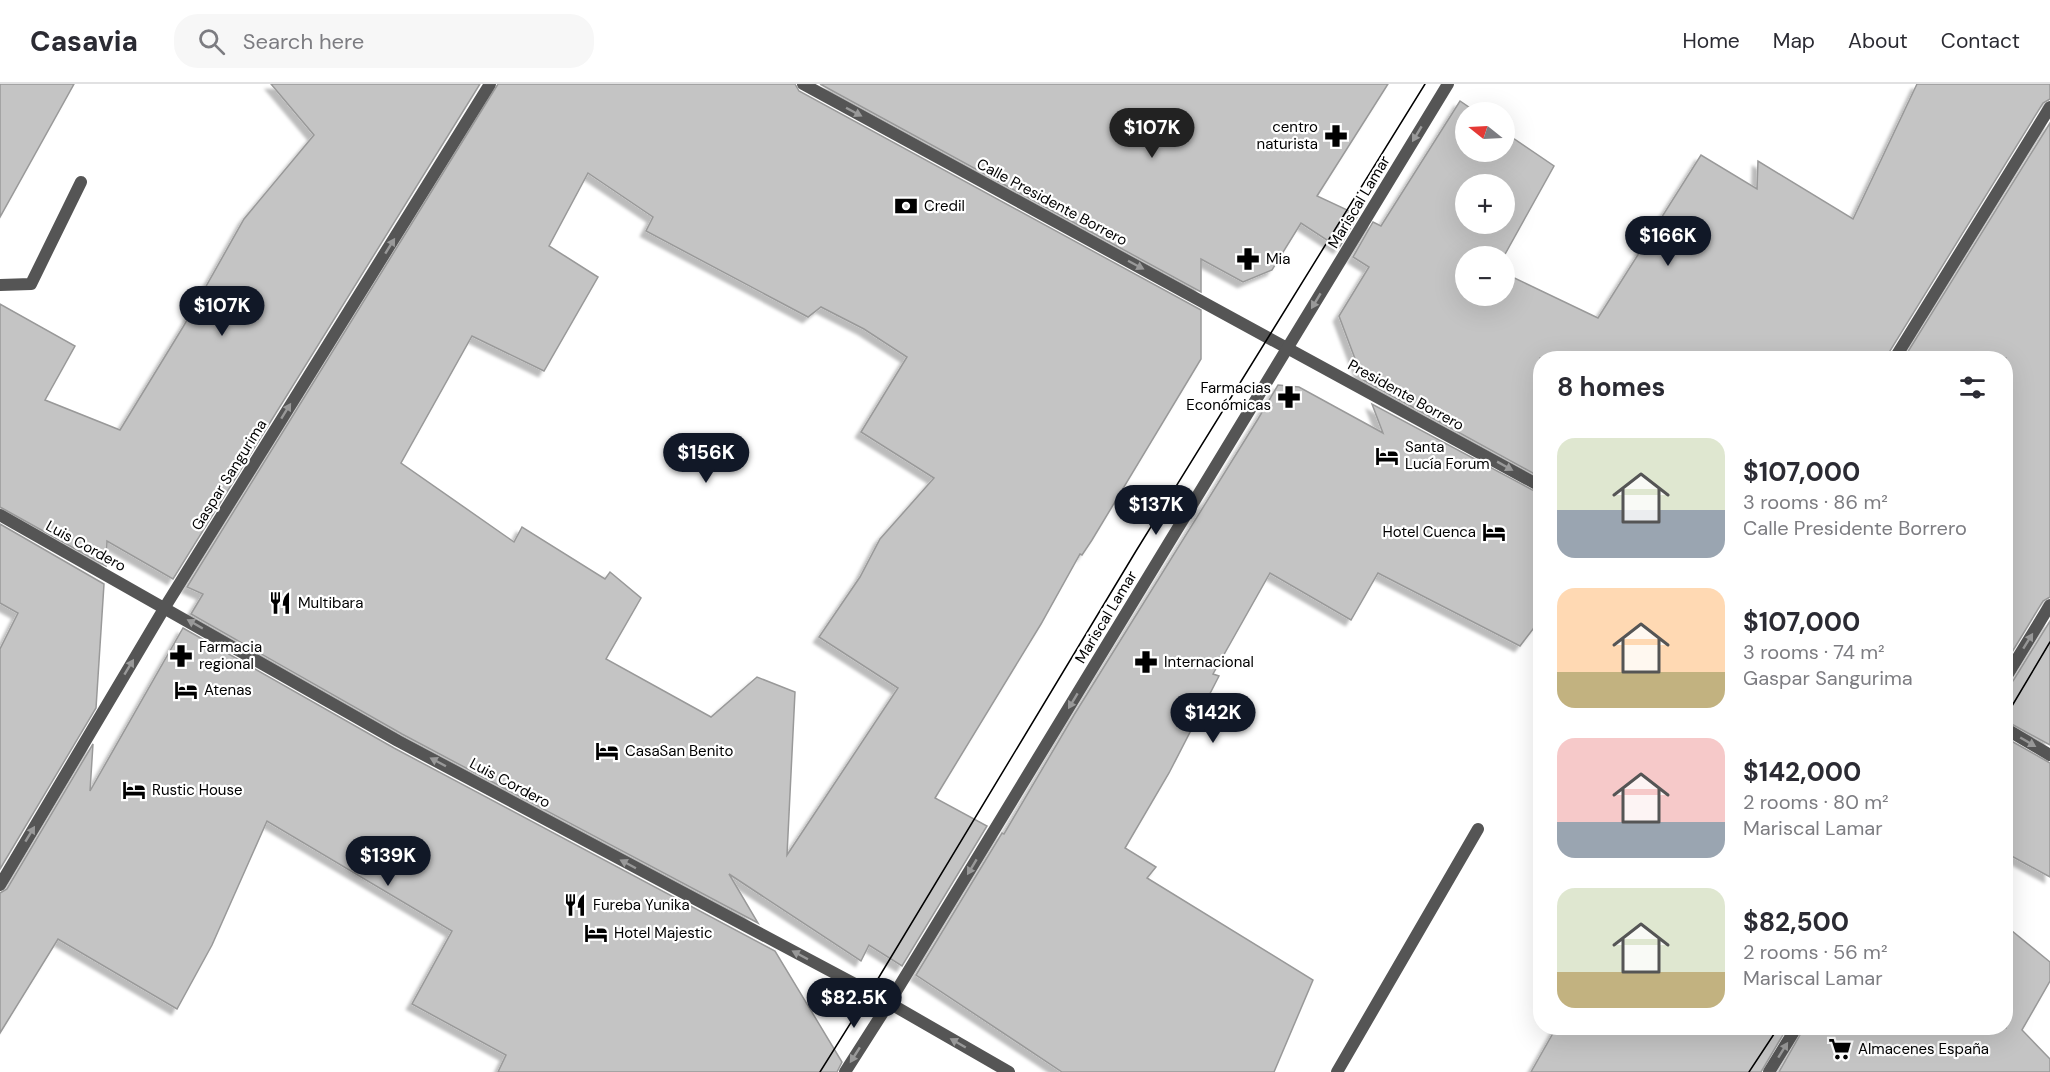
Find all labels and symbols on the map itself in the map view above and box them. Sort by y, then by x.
north arrow [1455,102,1515,162]
one-way arrow [846,107,863,117]
pin: $107K [1110,108,1194,159]
place label: centro naturista [1257,117,1318,154]
pharmacy icon: centro naturista [1323,123,1349,149]
one-way arrow [1412,126,1423,142]
street label: Mariscal Lamar [1323,152,1395,252]
street label: Calle Presidente Borrero [973,154,1131,250]
bank icon: Credil [893,193,919,219]
place label: Credil [924,196,965,216]
pin: $166K [1626,216,1710,267]
one-way arrow [384,238,395,254]
pharmacy icon: Mia [1235,246,1261,272]
place label: Mia [1266,249,1290,269]
one-way arrow [1128,260,1145,270]
pin: $107K [180,286,264,337]
one-way arrow [1311,293,1322,309]
street label: Presidente Borrero [1344,355,1468,435]
place label: Farmacias Económicas [1186,378,1271,415]
pharmacy icon: Farmacias Económicas [1276,384,1302,410]
one-way arrow [281,403,292,419]
street label: Gaspar Sangurima [187,416,271,534]
pin: $156K [664,433,748,484]
place label: Santa Lucía Forum [1405,437,1490,474]
hotel icon: Santa Lucía Forum [1374,443,1400,469]
one-way arrow [1497,461,1514,471]
pin: $137K [1114,485,1198,536]
street label: Luis Cordero [42,516,130,576]
hotel icon: Hotel Cuenca [1481,519,1507,545]
place label: Hotel Cuenca [1382,522,1476,542]
street label: Mariscal Lamar [1070,567,1142,667]
restaurant icon: Multibara [267,590,293,616]
place label: Multibara [298,593,363,613]
one-way arrow [187,619,203,630]
one-way arrow [2022,633,2033,649]
place label: Farmacia regional [199,637,262,674]
pharmacy icon: Farmacia regional [168,643,194,669]
pharmacy icon: Internacional [1133,649,1159,675]
place label: Internacional [1164,652,1254,672]
one-way arrow [124,658,134,675]
hotel icon: Atenas [173,677,199,703]
place label: Atenas [204,680,252,700]
one-way arrow [1068,693,1078,710]
pin: $142K [1171,693,1255,744]
one-way arrow [2020,737,2037,747]
hotel icon: CasaSan Benito [594,738,620,764]
place label: CasaSan Benito [625,741,734,761]
street label: Luis Cordero [466,753,554,813]
one-way arrow [429,757,446,767]
hotel icon: Rustic House [121,777,147,803]
place label: Rustic House [152,780,243,800]
one-way arrow [24,826,35,842]
pin: $139K [346,836,430,887]
one-way arrow [620,859,637,869]
one-way arrow [966,859,977,875]
restaurant icon: Fureba Yunika [562,892,588,918]
place label: Fureba Yunika [593,895,690,915]
hotel icon: Hotel Majestic [583,920,609,946]
place label: Hotel Majestic [614,923,713,943]
one-way arrow [792,950,809,960]
pin: $82.5K [805,978,903,1029]
supermarket icon: Almacenes España [1827,1036,1853,1062]
one-way arrow [949,1038,966,1048]
place label: Almacenes España [1858,1039,1989,1059]
one-way arrow [1777,1042,1788,1058]
one-way arrow [850,1047,861,1063]

